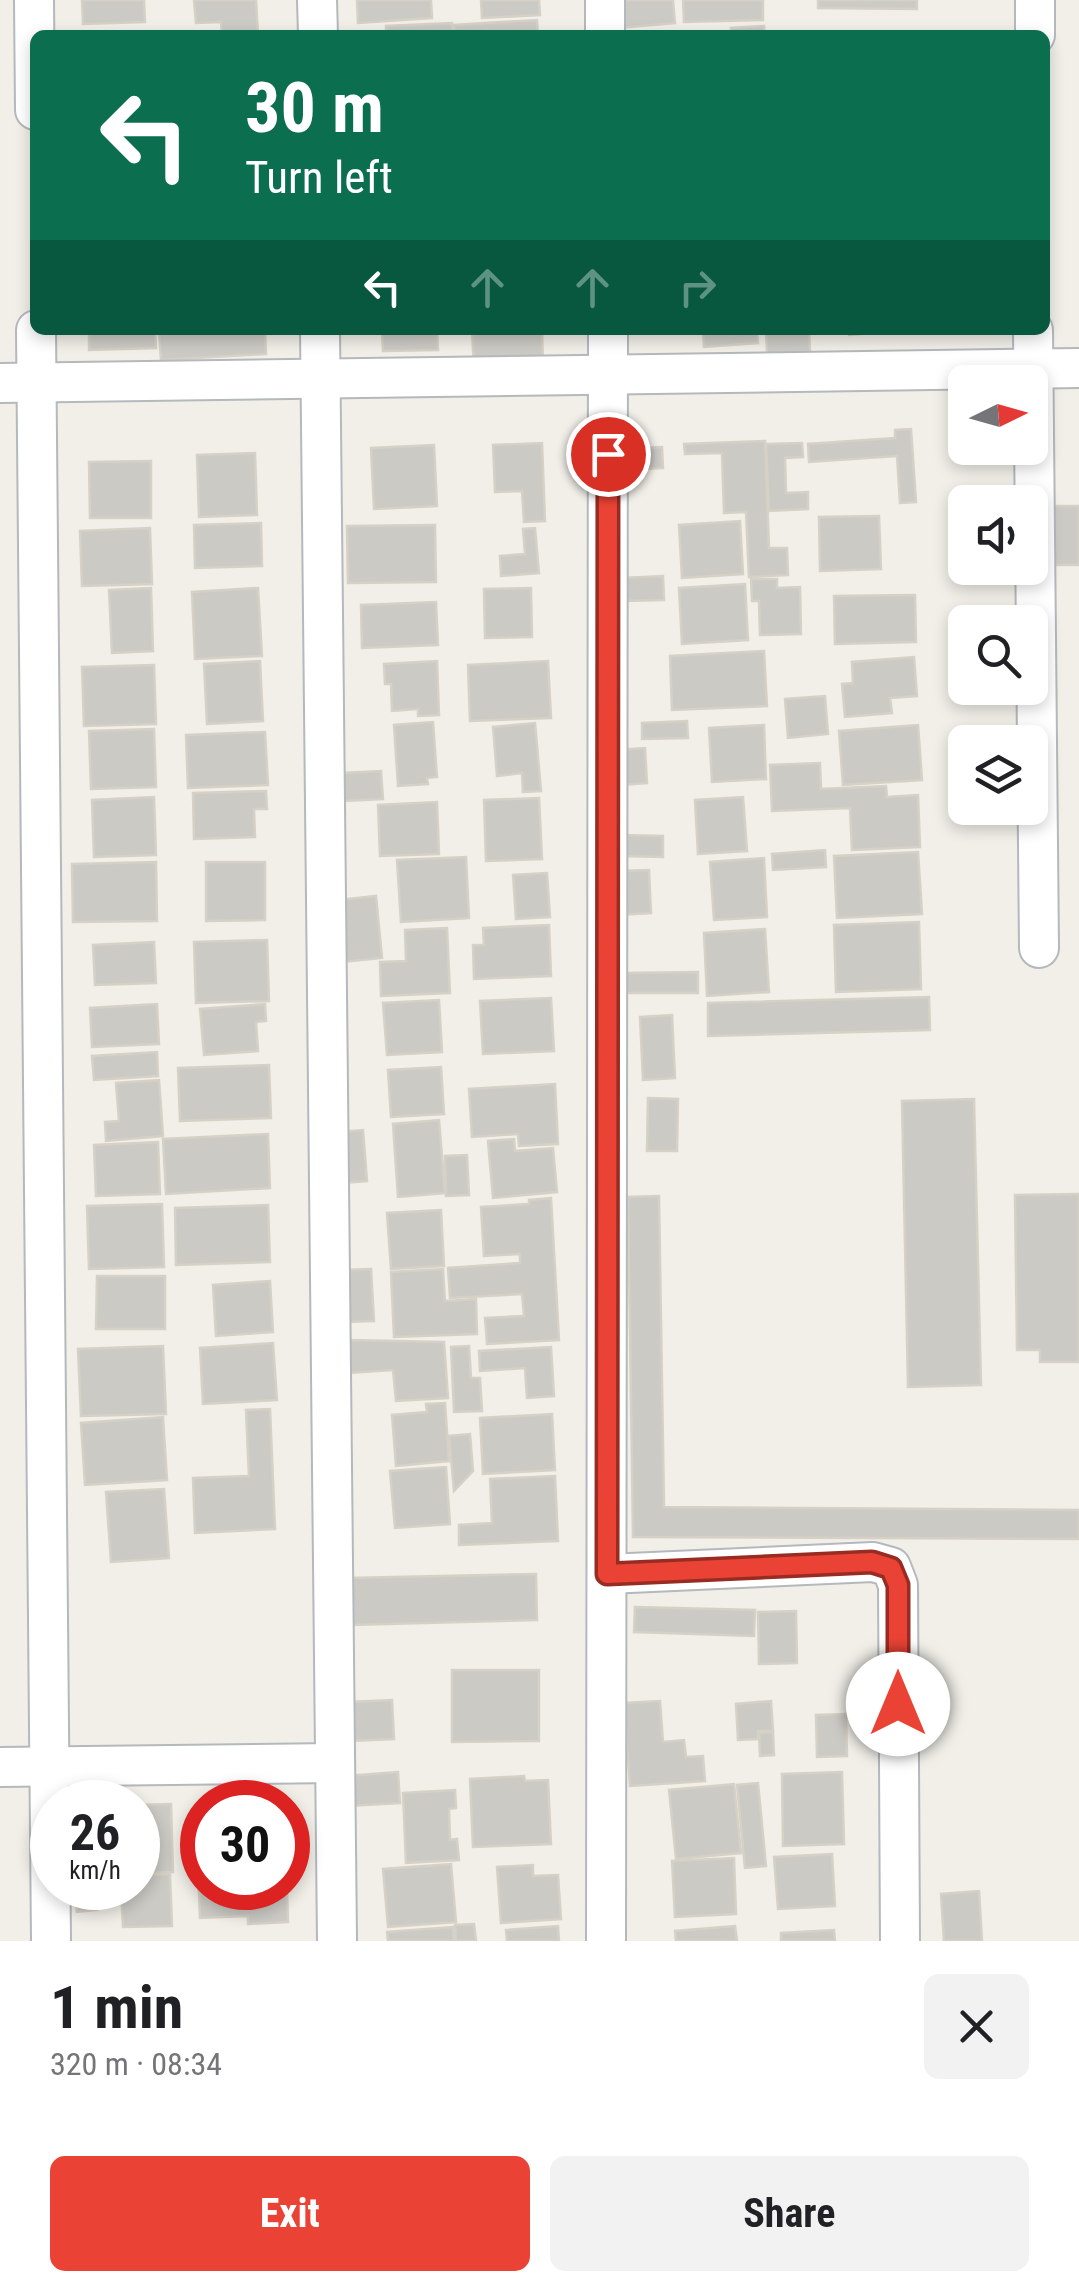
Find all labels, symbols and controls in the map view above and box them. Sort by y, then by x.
text: 30 m [245,67,384,149]
icon: left [80,70,210,200]
text: Turn left [245,151,393,204]
icon: left [355,260,410,315]
icon: ahead [460,260,515,315]
icon: ahead [565,260,620,315]
icon: right [670,260,725,315]
north arrow [948,365,1048,465]
map controls [948,365,1048,825]
pin [566,412,651,497]
icon: arrive [581,427,636,482]
button: sound [948,485,1048,585]
button: search [948,605,1048,705]
button: layers [948,725,1048,825]
position arrow [846,1652,950,1756]
speed limit sign: 30 [180,1780,310,1910]
text: 26 [70,1804,120,1862]
text: km/h [69,1856,121,1885]
text: 1 min [50,1972,183,2043]
button: close [924,1974,1029,2079]
text: 320 m · 08:34 [50,2045,222,2083]
button: Exit [50,2156,530,2271]
button: Share [550,2156,1029,2271]

